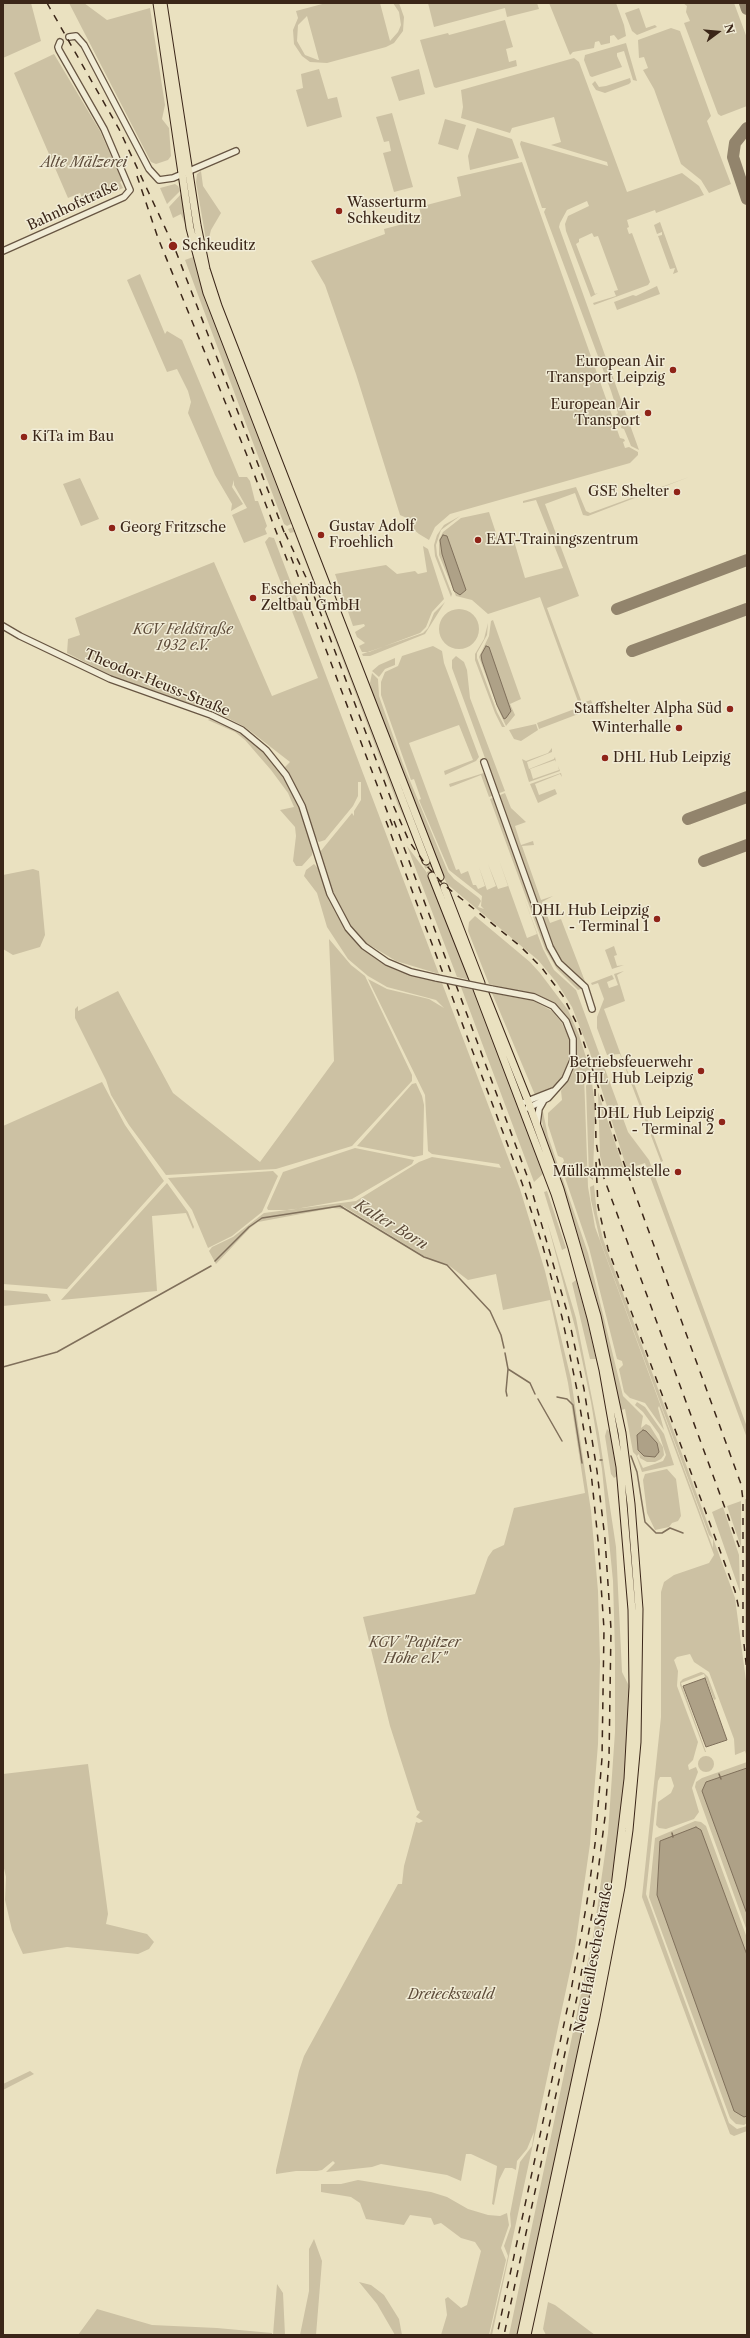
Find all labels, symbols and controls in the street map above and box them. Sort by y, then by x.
north arrow [698,12,738,52]
text: N [721,22,738,35]
park label: Alte Mälzerei [41,155,127,171]
street label: Bahnhofstraße [25,178,121,234]
place label: Wasserturm Schkeuditz [347,195,427,228]
marker: Wasserturm Schkeuditz [334,206,344,216]
place label: Schkeuditz [182,238,255,254]
marker: Schkeuditz [167,240,179,252]
place label: European Air Transport Leipzig [547,354,665,386]
marker: European Air Transport Leipzig [668,365,678,375]
place label: European Air Transport [551,397,640,430]
marker: European Air Transport [643,408,653,418]
place label: KiTa im Bau [32,429,114,445]
marker: KiTa im Bau [19,432,29,442]
place label: GSE Shelter [588,484,669,500]
marker: GSE Shelter [672,487,682,497]
place label: Gustav Adolf Froehlich [329,519,415,552]
place label: Georg Fritzsche [120,520,226,536]
marker: Georg Fritzsche [107,523,117,533]
marker: Gustav Adolf Froehlich [316,530,326,540]
place label: EAT-Trainingszentrum [486,532,638,548]
marker: EAT-Trainingszentrum [473,535,483,545]
place label: Eschenbach Zeltbau GmbH [261,582,360,614]
marker: Eschenbach Zeltbau GmbH [248,593,258,603]
park label: KGV Feldstraße 1932 e.V. [133,622,233,654]
street label: Theodor-Heuss-Straße [82,646,232,720]
place label: Staffshelter Alpha Süd [574,701,722,717]
marker: Staffshelter Alpha Süd [725,704,735,714]
place label: Winterhalle [592,720,671,736]
marker: Winterhalle [674,723,684,733]
place label: DHL Hub Leipzig [613,750,730,766]
marker: DHL Hub Leipzig [600,753,610,763]
place label: DHL Hub Leipzig - Terminal 1 [532,903,649,936]
marker: DHL Hub Leipzig - Terminal 1 [652,914,662,924]
place label: Betriebsfeuerwehr DHL Hub Leipzig [569,1055,693,1088]
marker: Betriebsfeuerwehr DHL Hub Leipzig [696,1066,706,1076]
place label: DHL Hub Leipzig - Terminal 2 [597,1106,714,1138]
marker: DHL Hub Leipzig - Terminal 2 [717,1117,727,1127]
place label: Müllsammelstelle [553,1164,670,1180]
marker: Müllsammelstelle [673,1167,683,1177]
water label: Kalter Born [351,1196,431,1254]
park label: KGV "Papitzer Höhe e.V." [369,1635,461,1668]
street label: Neue Hallesche Straße [571,1882,617,2034]
park label: Dreieckswald [408,1987,494,2003]

